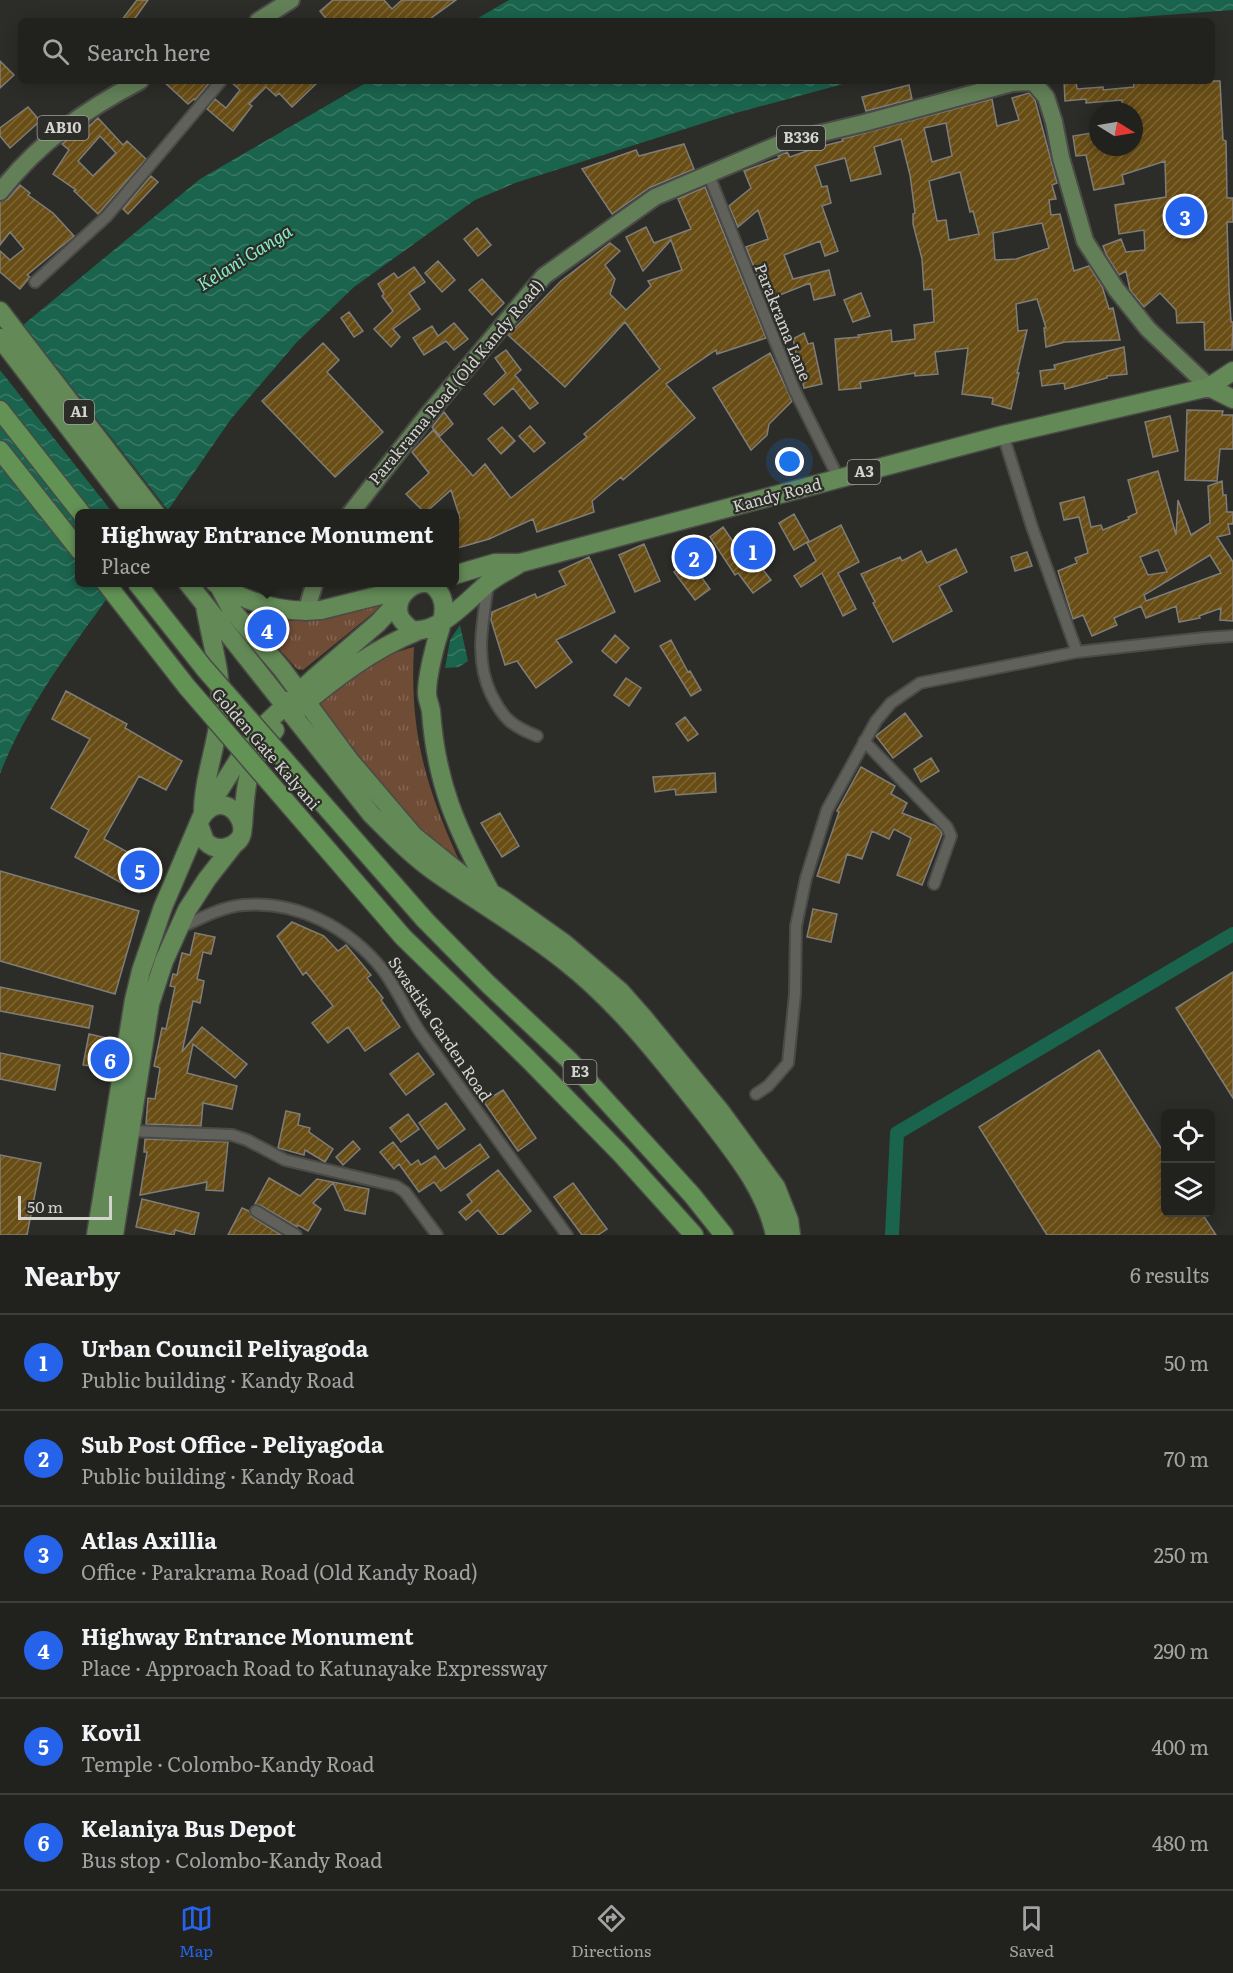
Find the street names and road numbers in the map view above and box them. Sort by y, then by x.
road number: AB10 [38,116,88,140]
road number: B336 [777,126,825,150]
street label: Parakrama Lane [749,259,818,384]
street label: Parakrama Road (Old Kandy Road) [362,274,548,489]
road number: A1 [64,400,94,424]
road number: A3 [848,460,880,484]
street label: Kandy Road [730,471,824,517]
street label: Golden Gate Kalyani [207,682,327,815]
street label: Swastika Garden Road [383,951,498,1106]
road number: E3 [564,1060,596,1084]

